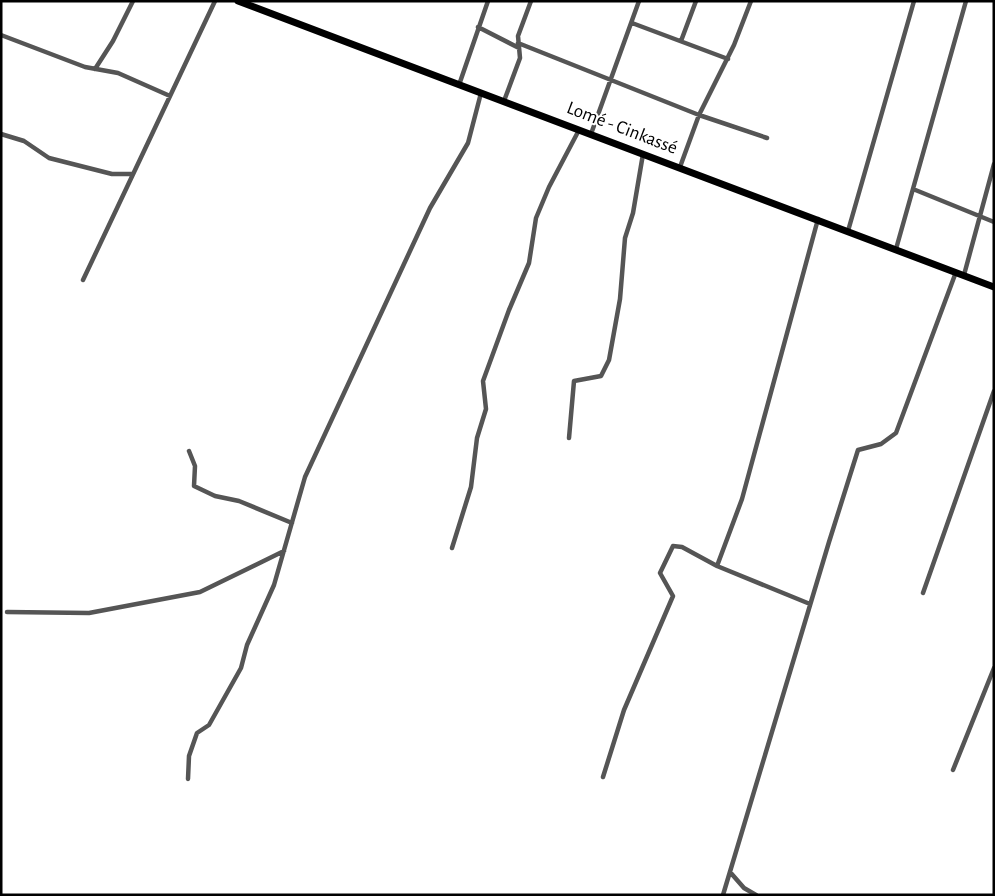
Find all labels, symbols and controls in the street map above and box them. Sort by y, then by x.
street label: Lomé - Cinkassé [564,98,680,158]

